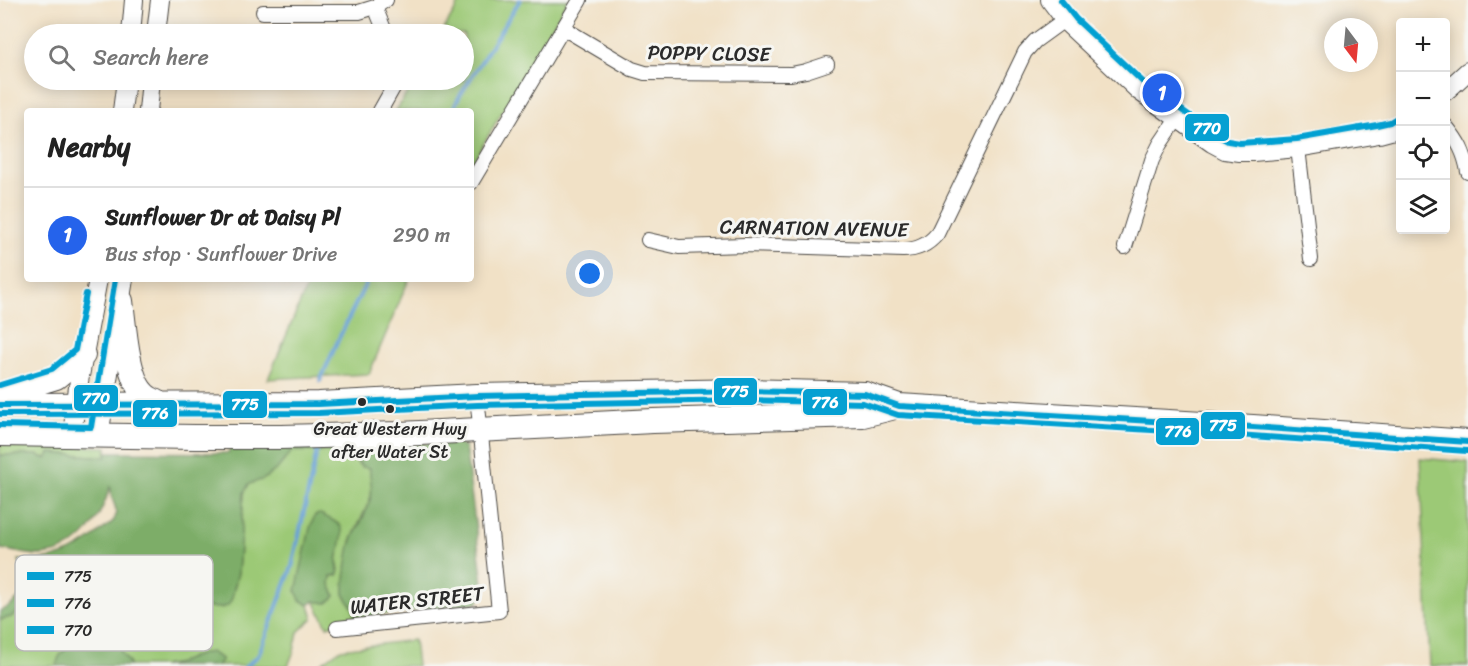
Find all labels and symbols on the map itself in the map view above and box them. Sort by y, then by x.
north arrow [1324,18,1378,72]
street label: POPPY CLOSE [647,35,773,72]
pin: 1 [1142,70,1182,116]
line badge: 770 [1184,113,1230,142]
text: 770 [1193,114,1221,143]
street label: CARNATION AVENUE [719,209,910,248]
your location [575,259,604,288]
line badge: 775 [713,377,758,406]
text: 775 [721,377,749,406]
line badge: 770 [73,384,119,412]
text: 770 [82,384,110,413]
line badge: 776 [802,388,848,416]
text: 776 [811,388,839,417]
line badge: 775 [222,390,268,419]
text: 775 [231,390,259,419]
unlabelled marker [356,396,368,408]
line badge: 776 [132,399,178,428]
text: 776 [141,399,169,428]
marker: Great Western Hwy after Water St [384,403,396,415]
line badge: 775 [1200,411,1246,440]
text: 775 [1209,411,1237,440]
place label: Great Western Hwy after Water St [313,413,467,468]
line badge: 776 [1155,417,1200,446]
text: 776 [1164,417,1192,446]
legend [15,555,213,651]
text: 775 [64,562,92,591]
street label: WATER STREET [348,576,487,625]
text: 776 [64,589,91,618]
text: 770 [64,616,92,645]

